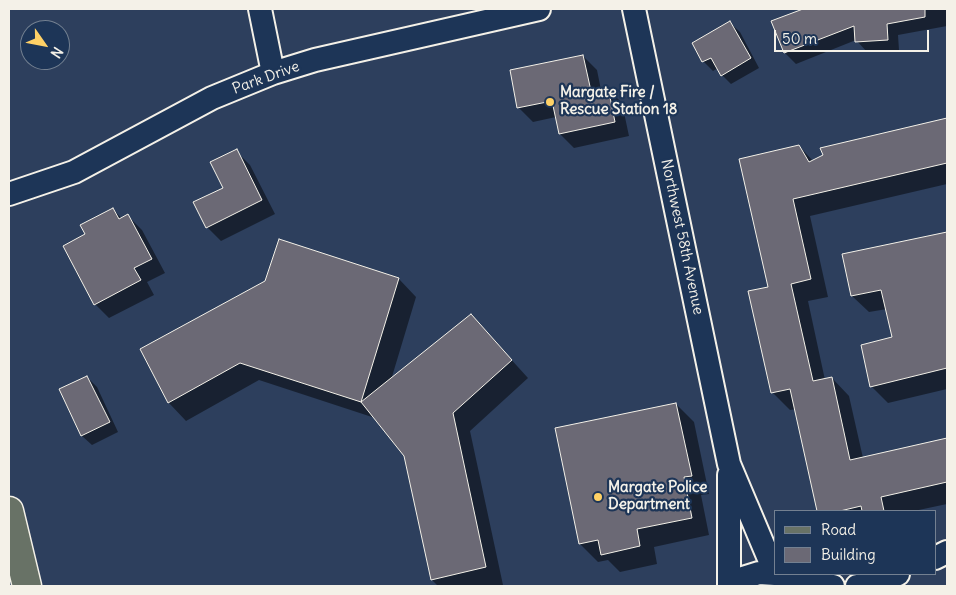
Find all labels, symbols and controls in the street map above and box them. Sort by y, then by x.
north arrow [20,20,70,70]
scale bar [776,20,931,52]
text: 50 m [782,29,817,48]
text: N [47,44,67,62]
street label: Park Drive [230,58,302,98]
place label: Margate Fire / Rescue Station 18 [560,84,678,119]
marker: Margate Fire / Rescue Station 18 [544,96,556,108]
street label: Northwest 58th Avenue [657,158,707,316]
place label: Margate Police Department [608,479,707,514]
marker: Margate Police Department [592,491,604,503]
legend [774,510,936,575]
text: Road [821,520,856,539]
text: Building [821,545,876,564]

